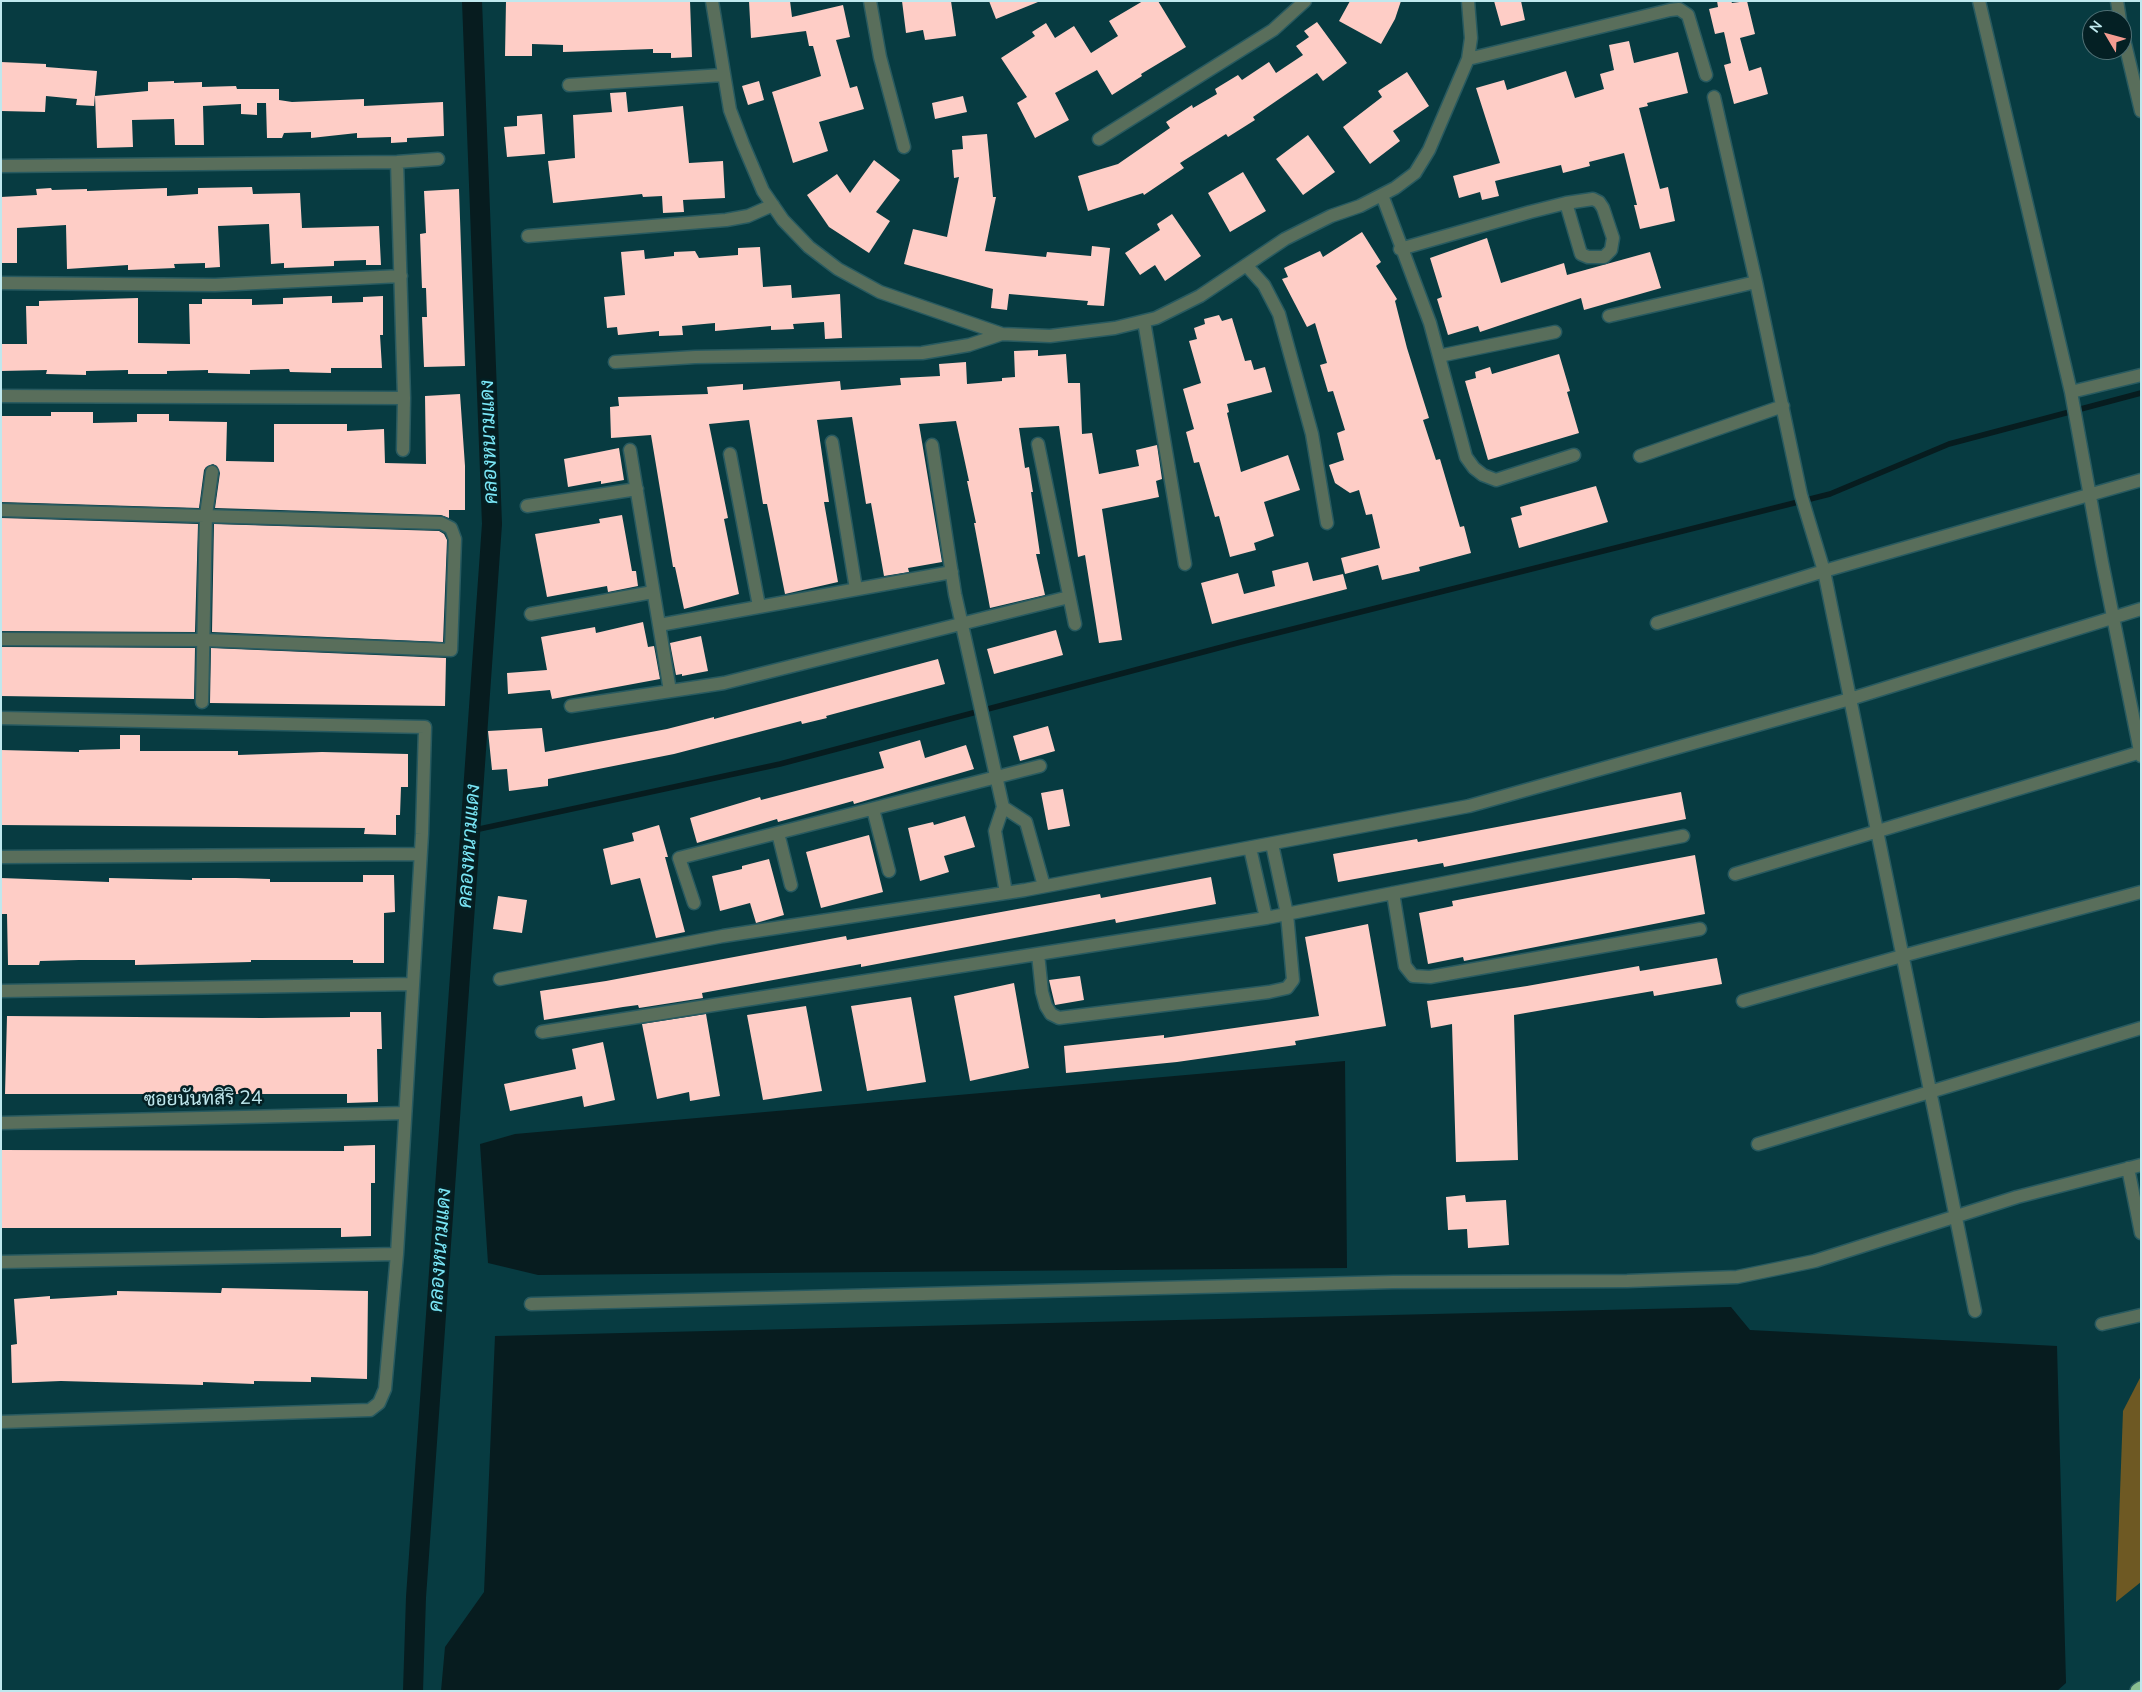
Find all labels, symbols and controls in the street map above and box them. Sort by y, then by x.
north arrow [2082,10,2132,60]
text: N [2085,17,2106,36]
water label: คลองหนามแดง [475,379,503,505]
water label: คลองหนามแดง [453,783,485,909]
street label: ซอยนันทสิริ 24 [144,1087,262,1111]
water label: คลองหนามแดง [424,1187,456,1313]

